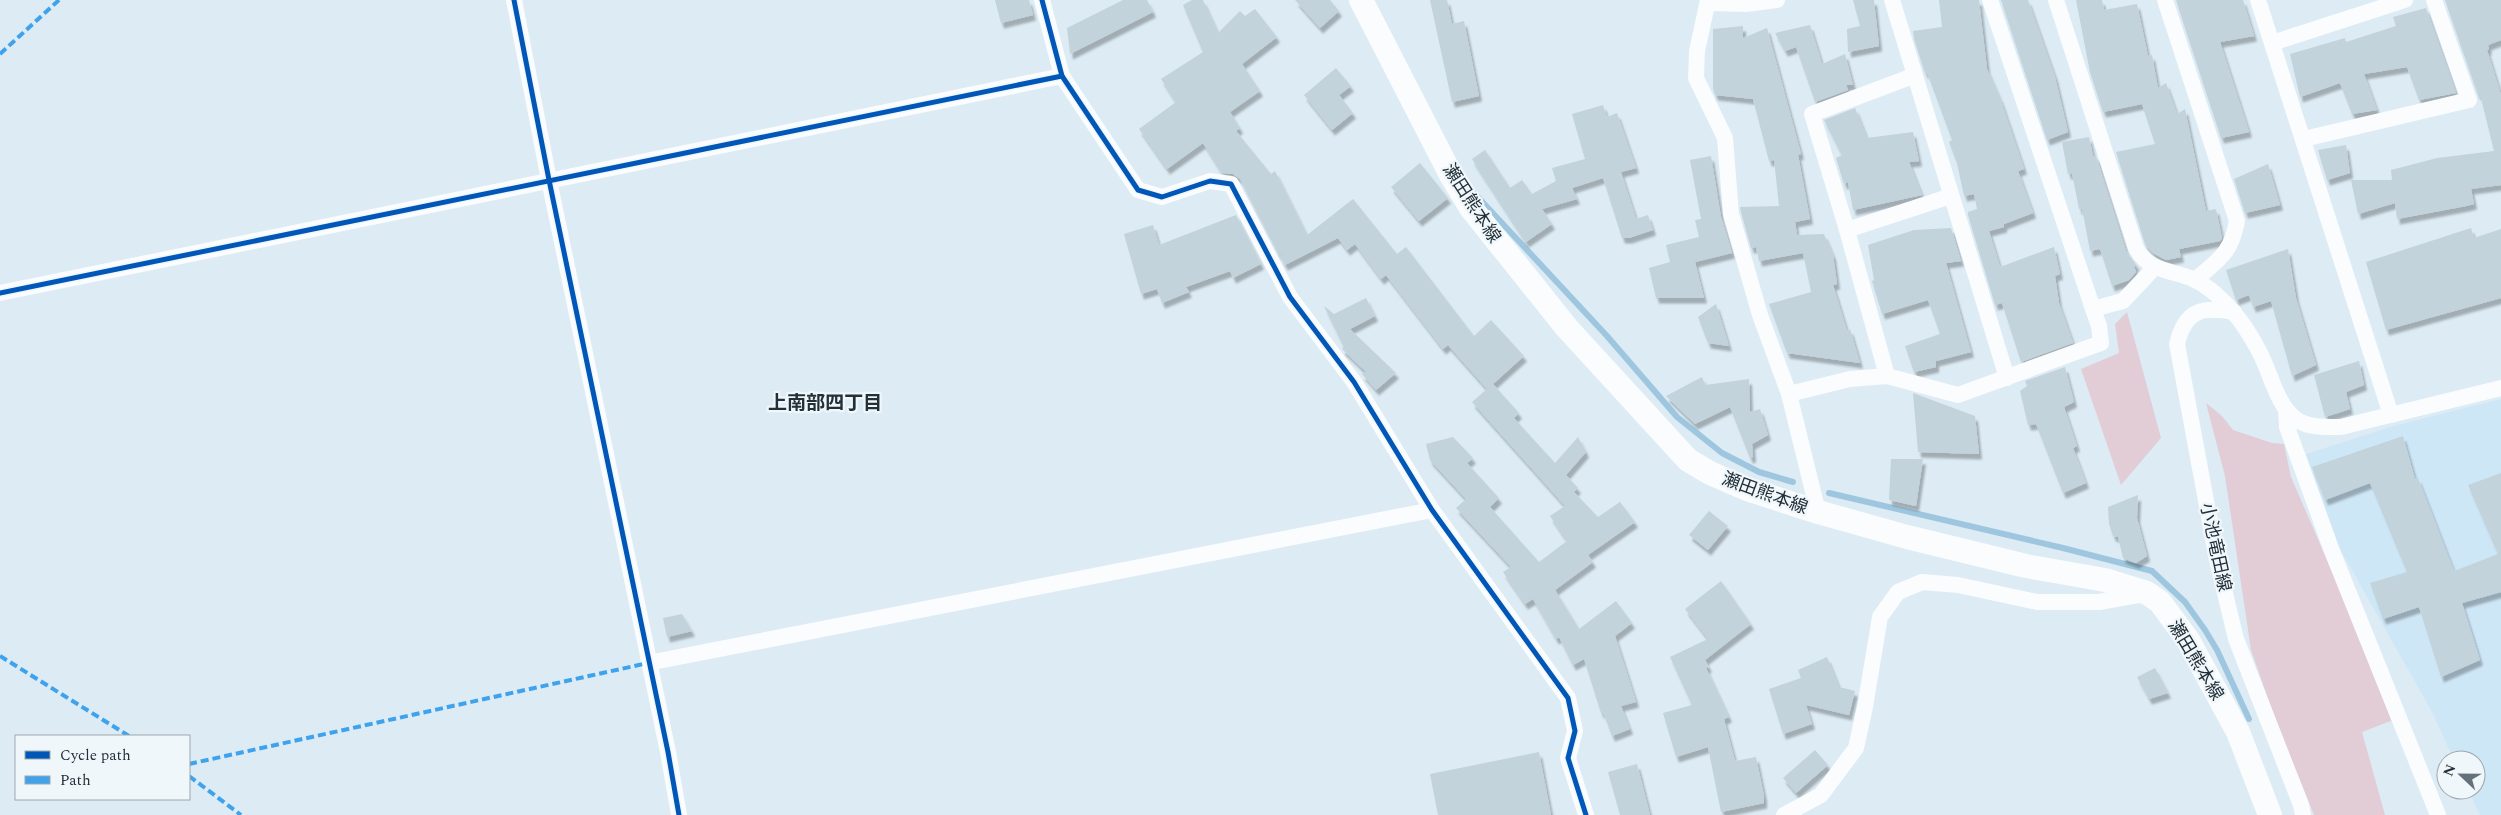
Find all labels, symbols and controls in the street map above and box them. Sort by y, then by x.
street label: 瀬田熊本線 [1436,158,1507,248]
district label: 上南部四丁目 [768,389,882,418]
street label: 瀬田熊本線 [1718,465,1812,522]
street label: 小池竜田線 [2193,500,2238,594]
street label: 瀬田熊本線 [2161,615,2230,706]
legend [15,735,190,800]
text: Cycle path [60,744,131,767]
north arrow [2436,750,2486,800]
text: N [2438,761,2461,780]
text: Path [60,769,91,792]

